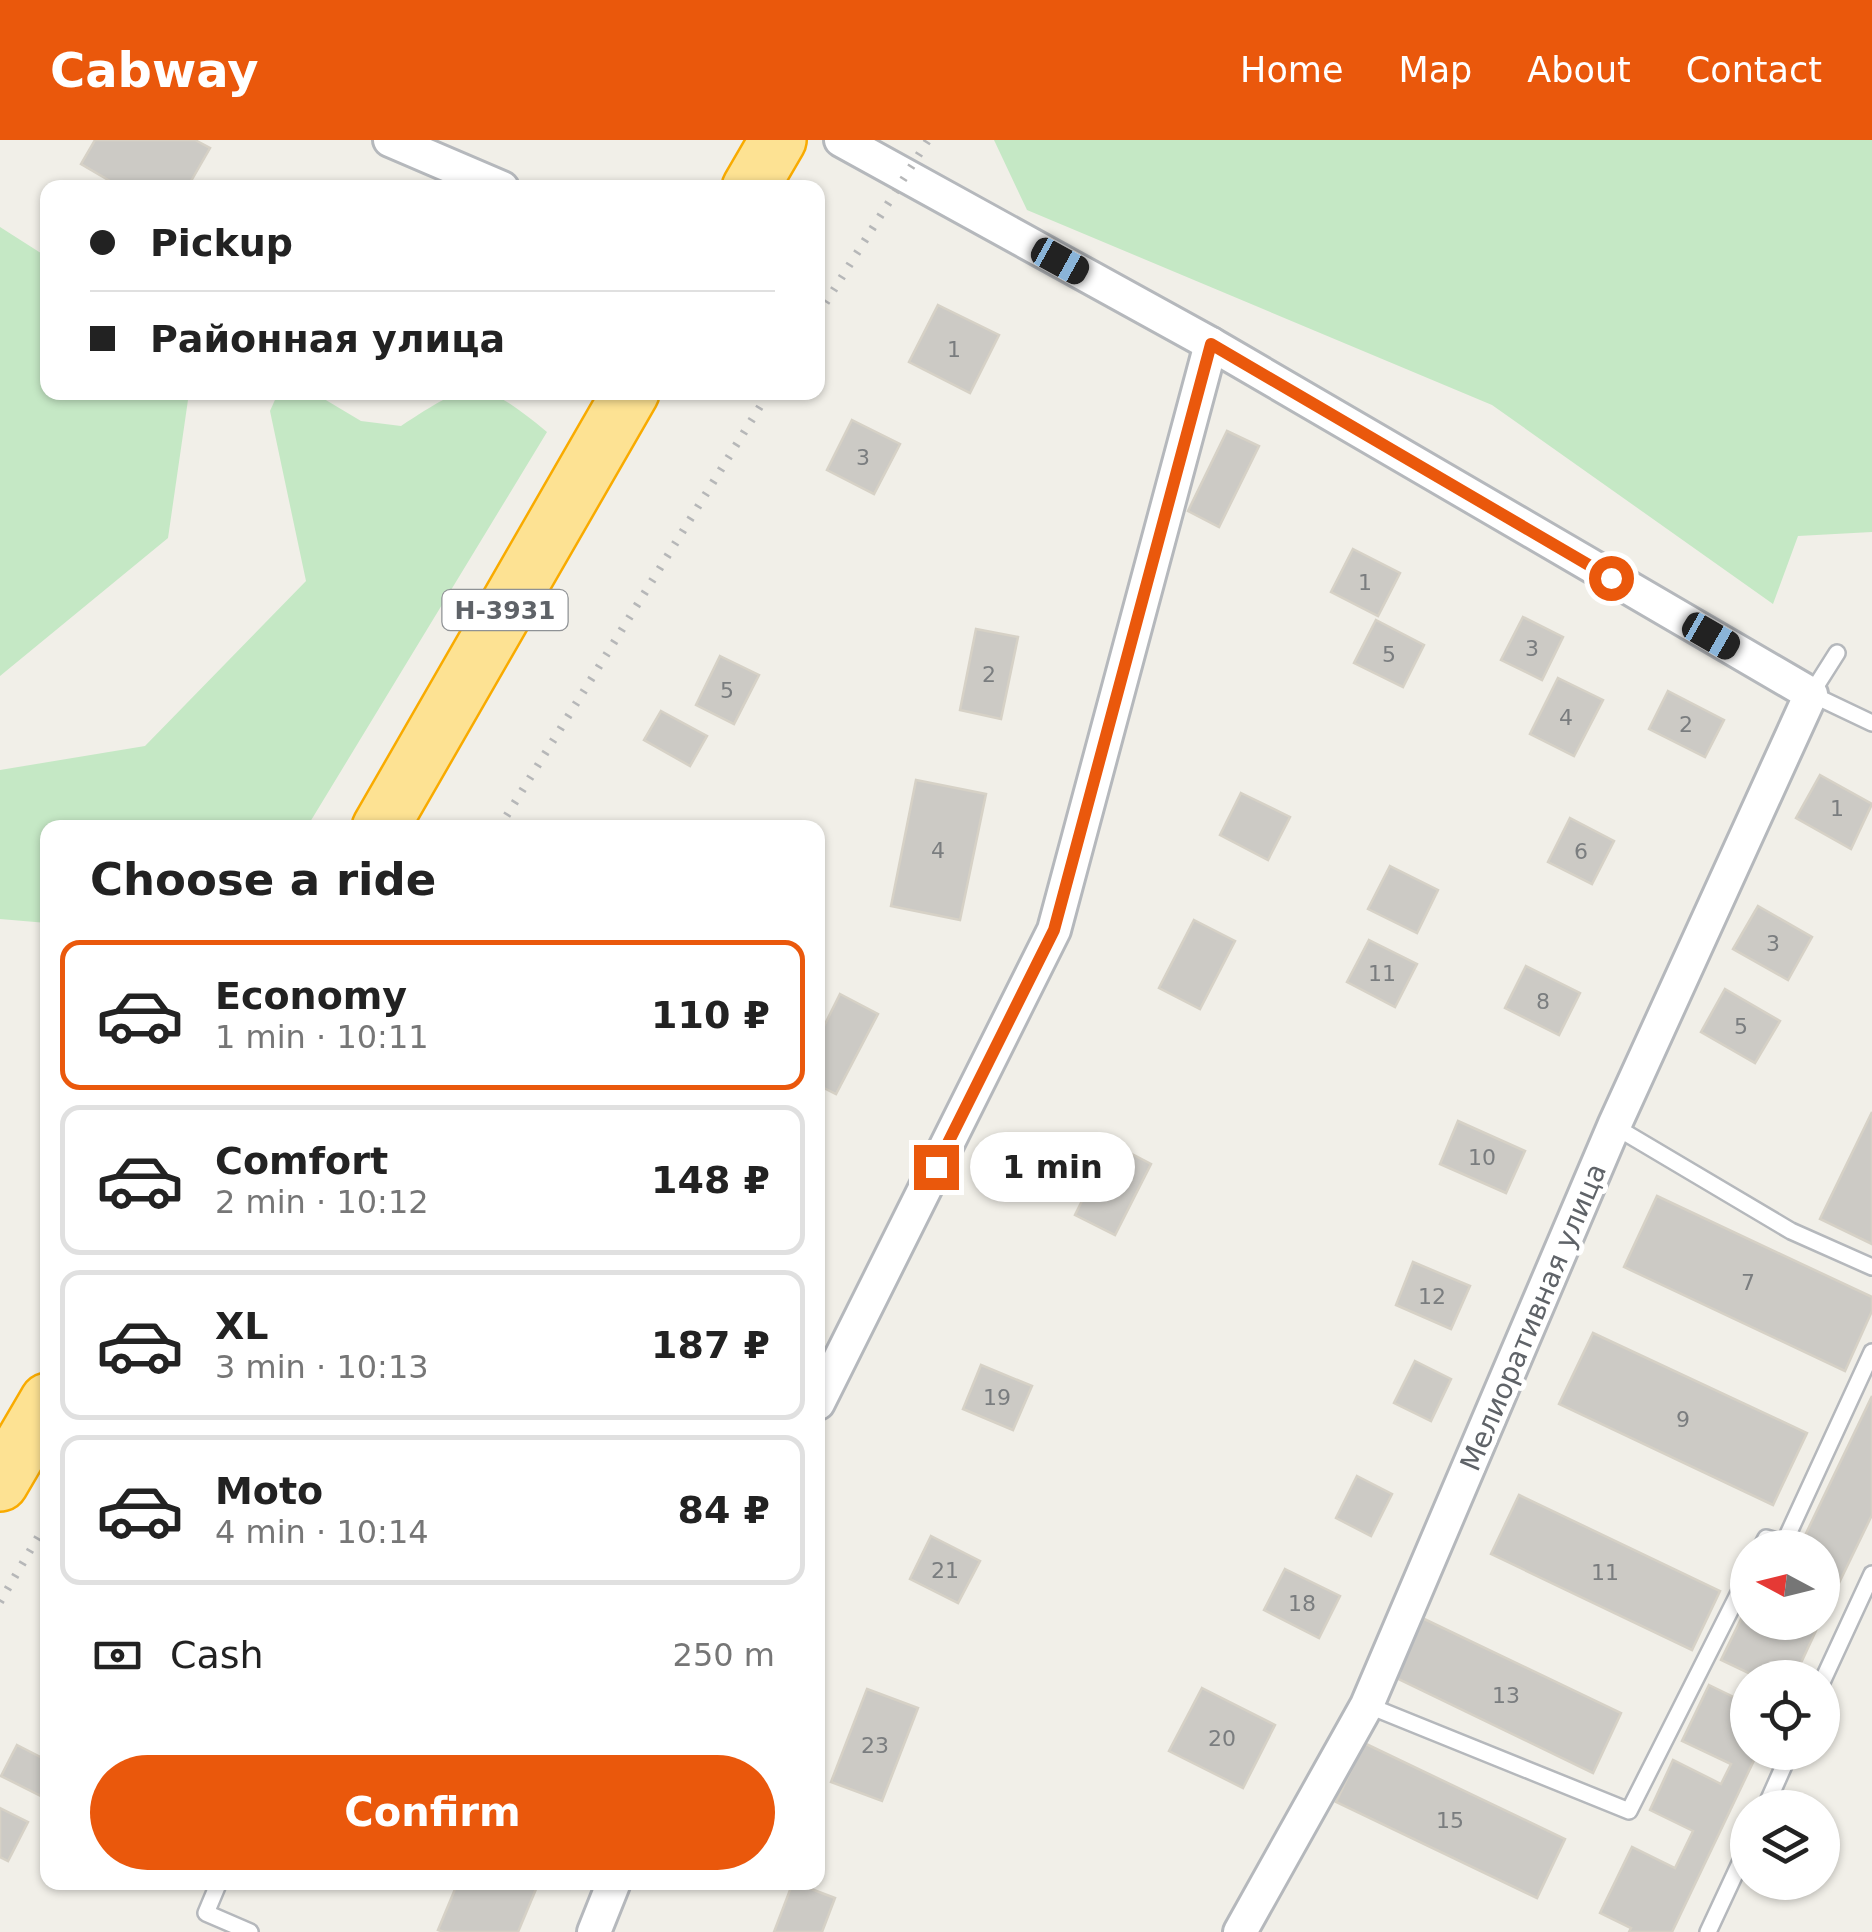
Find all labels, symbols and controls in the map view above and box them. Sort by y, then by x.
text: Cabway [50,42,259,98]
text: Home [1240,50,1343,90]
text: Map [1398,50,1472,90]
text: About [1527,50,1631,90]
text: Contact [1686,50,1822,90]
text: Pickup [150,221,293,265]
car [1026,233,1094,289]
text: Районная улица [150,317,505,361]
house number: 1 [947,337,961,362]
house number: 3 [856,445,870,470]
route start [1589,556,1634,601]
house number: 1 [1358,570,1372,595]
road number: Н-3931 [442,590,568,630]
car [1678,608,1744,664]
house number: 3 [1525,636,1539,661]
house number: 5 [1382,642,1396,667]
house number: 2 [982,662,996,687]
house number: 5 [720,678,734,703]
house number: 4 [1559,705,1573,730]
house number: 2 [1679,712,1693,737]
house number: 1 [1830,796,1844,821]
house number: 4 [931,838,945,863]
house number: 6 [1574,839,1588,864]
text: Choose a ride [90,853,436,906]
house number: 3 [1766,931,1780,956]
house number: 11 [1368,961,1396,986]
icon: car [95,970,185,1060]
text: Economy [215,974,407,1018]
house number: 8 [1536,989,1550,1014]
text: 110 ₽ [651,993,770,1037]
house number: 5 [1734,1014,1748,1039]
text: 1 min · 10:11 [215,1018,429,1056]
callout: 1 min [971,1132,1136,1202]
icon: car [95,1135,185,1225]
text: Comfort [215,1139,388,1183]
route end [914,1145,959,1190]
house number: 10 [1468,1145,1496,1170]
text: 1 min [1002,1148,1103,1186]
text: 148 ₽ [651,1158,770,1202]
street label: Мелиоративная улица [1454,1159,1613,1476]
text: 2 min · 10:12 [215,1183,429,1221]
house number: 7 [1741,1270,1755,1295]
house number: 12 [1418,1284,1446,1309]
icon: car [95,1300,185,1390]
text: XL [215,1304,269,1348]
text: 187 ₽ [651,1323,770,1367]
text: 3 min · 10:13 [215,1348,429,1386]
house number: 19 [983,1385,1011,1410]
house number: 9 [1676,1407,1690,1432]
icon: car [95,1465,185,1555]
text: Moto [215,1469,323,1513]
text: 84 ₽ [677,1488,770,1532]
text: 4 min · 10:14 [215,1513,429,1551]
north arrow [1730,1530,1840,1640]
map controls [1730,1530,1840,1900]
house number: 21 [931,1558,959,1583]
house number: 11 [1591,1560,1619,1585]
house number: 18 [1288,1591,1316,1616]
icon: cash [90,1628,145,1683]
text: Cash [170,1633,264,1677]
text: 250 m [673,1636,775,1674]
button: locate [1730,1660,1840,1770]
house number: 13 [1492,1683,1520,1708]
house number: 20 [1208,1726,1236,1751]
house number: 23 [861,1733,889,1758]
button: Confirm [90,1755,775,1870]
button: layers [1730,1790,1840,1900]
house number: 15 [1436,1808,1464,1833]

